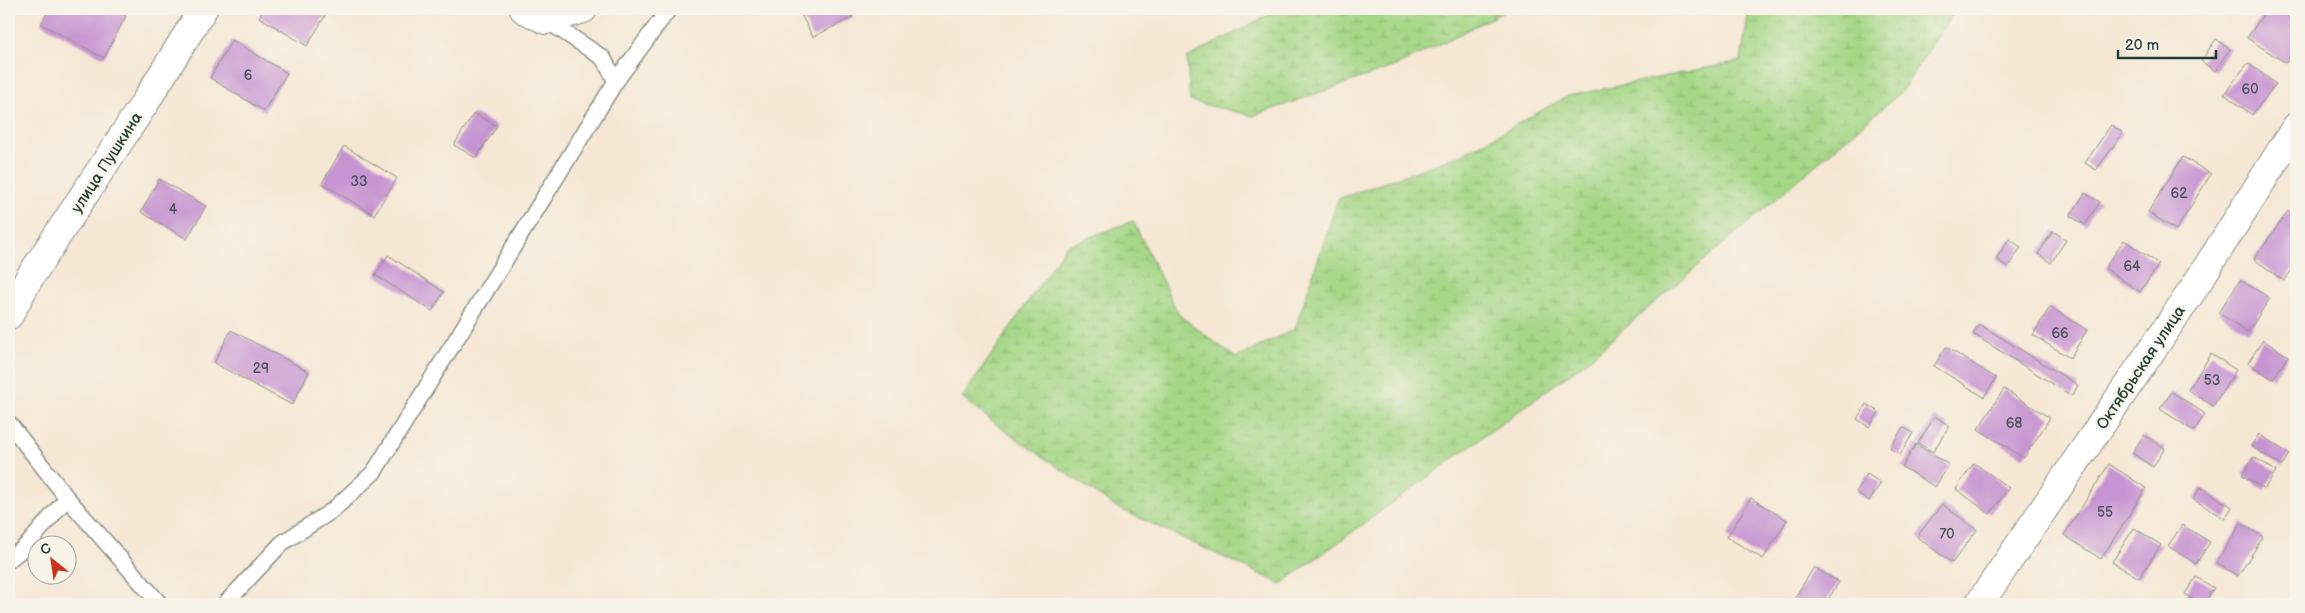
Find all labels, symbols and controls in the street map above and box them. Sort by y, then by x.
scale bar [2118,28,2215,60]
text: 20 m [2125,36,2159,55]
house number: 6 [244,67,253,84]
house number: 60 [2242,81,2258,98]
street label: улица Пушкина [68,108,147,217]
house number: 33 [350,173,368,190]
house number: 62 [2171,185,2188,202]
house number: 4 [169,201,178,218]
house number: 64 [2123,258,2141,275]
street label: Октябрьская улица [2093,302,2190,433]
house number: 66 [2051,325,2069,342]
house number: 29 [253,360,269,377]
house number: 53 [2204,372,2220,389]
house number: 68 [2006,415,2022,432]
house number: 55 [2097,504,2113,521]
house number: 70 [1939,526,1955,543]
north arrow [28,536,78,586]
text: С [37,539,54,559]

